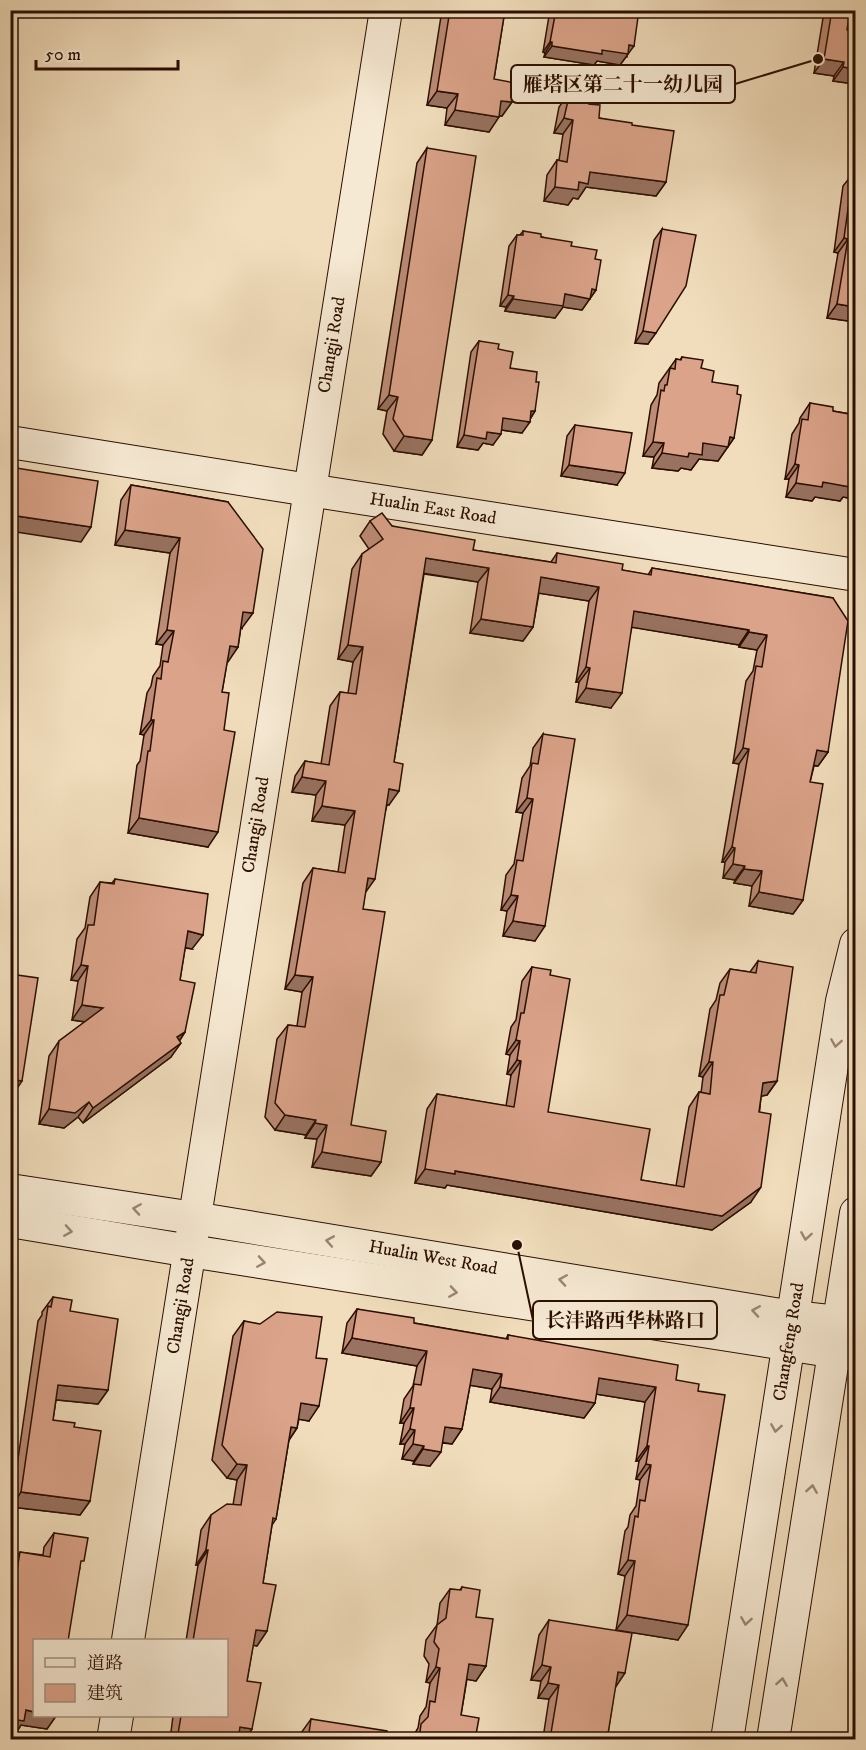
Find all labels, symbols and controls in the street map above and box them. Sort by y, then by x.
scale bar [36,33,178,71]
text: 50 m [45,44,81,66]
callout: 雁塔区第二十一幼儿园 [511,65,735,103]
text: 雁塔区第二十一幼儿园 [523,73,723,98]
street label: Changji Road [314,295,350,395]
street label: Hualin East Road [368,488,498,530]
street label: Changji Road [238,775,274,875]
one-way arrow [830,1038,842,1047]
one-way arrow [133,1203,143,1216]
one-way arrow [64,1224,73,1236]
one-way arrow [800,1231,812,1240]
one-way arrow [325,1235,334,1247]
street label: Hualin West Road [367,1236,499,1280]
one-way arrow [255,1255,265,1268]
street label: Changji Road [163,1256,199,1356]
one-way arrow [559,1274,569,1287]
street label: Changfeng Road [769,1281,809,1403]
one-way arrow [448,1285,458,1298]
callout: 长沣路西华林路口 [533,1301,717,1339]
one-way arrow [751,1306,760,1318]
text: 长沣路西华林路口 [545,1309,705,1334]
one-way arrow [771,1424,783,1433]
one-way arrow [806,1485,818,1494]
one-way arrow [740,1616,753,1626]
legend [33,1639,228,1717]
text: 道路 [87,1653,123,1675]
one-way arrow [775,1677,787,1686]
text: 建筑 [87,1683,123,1705]

